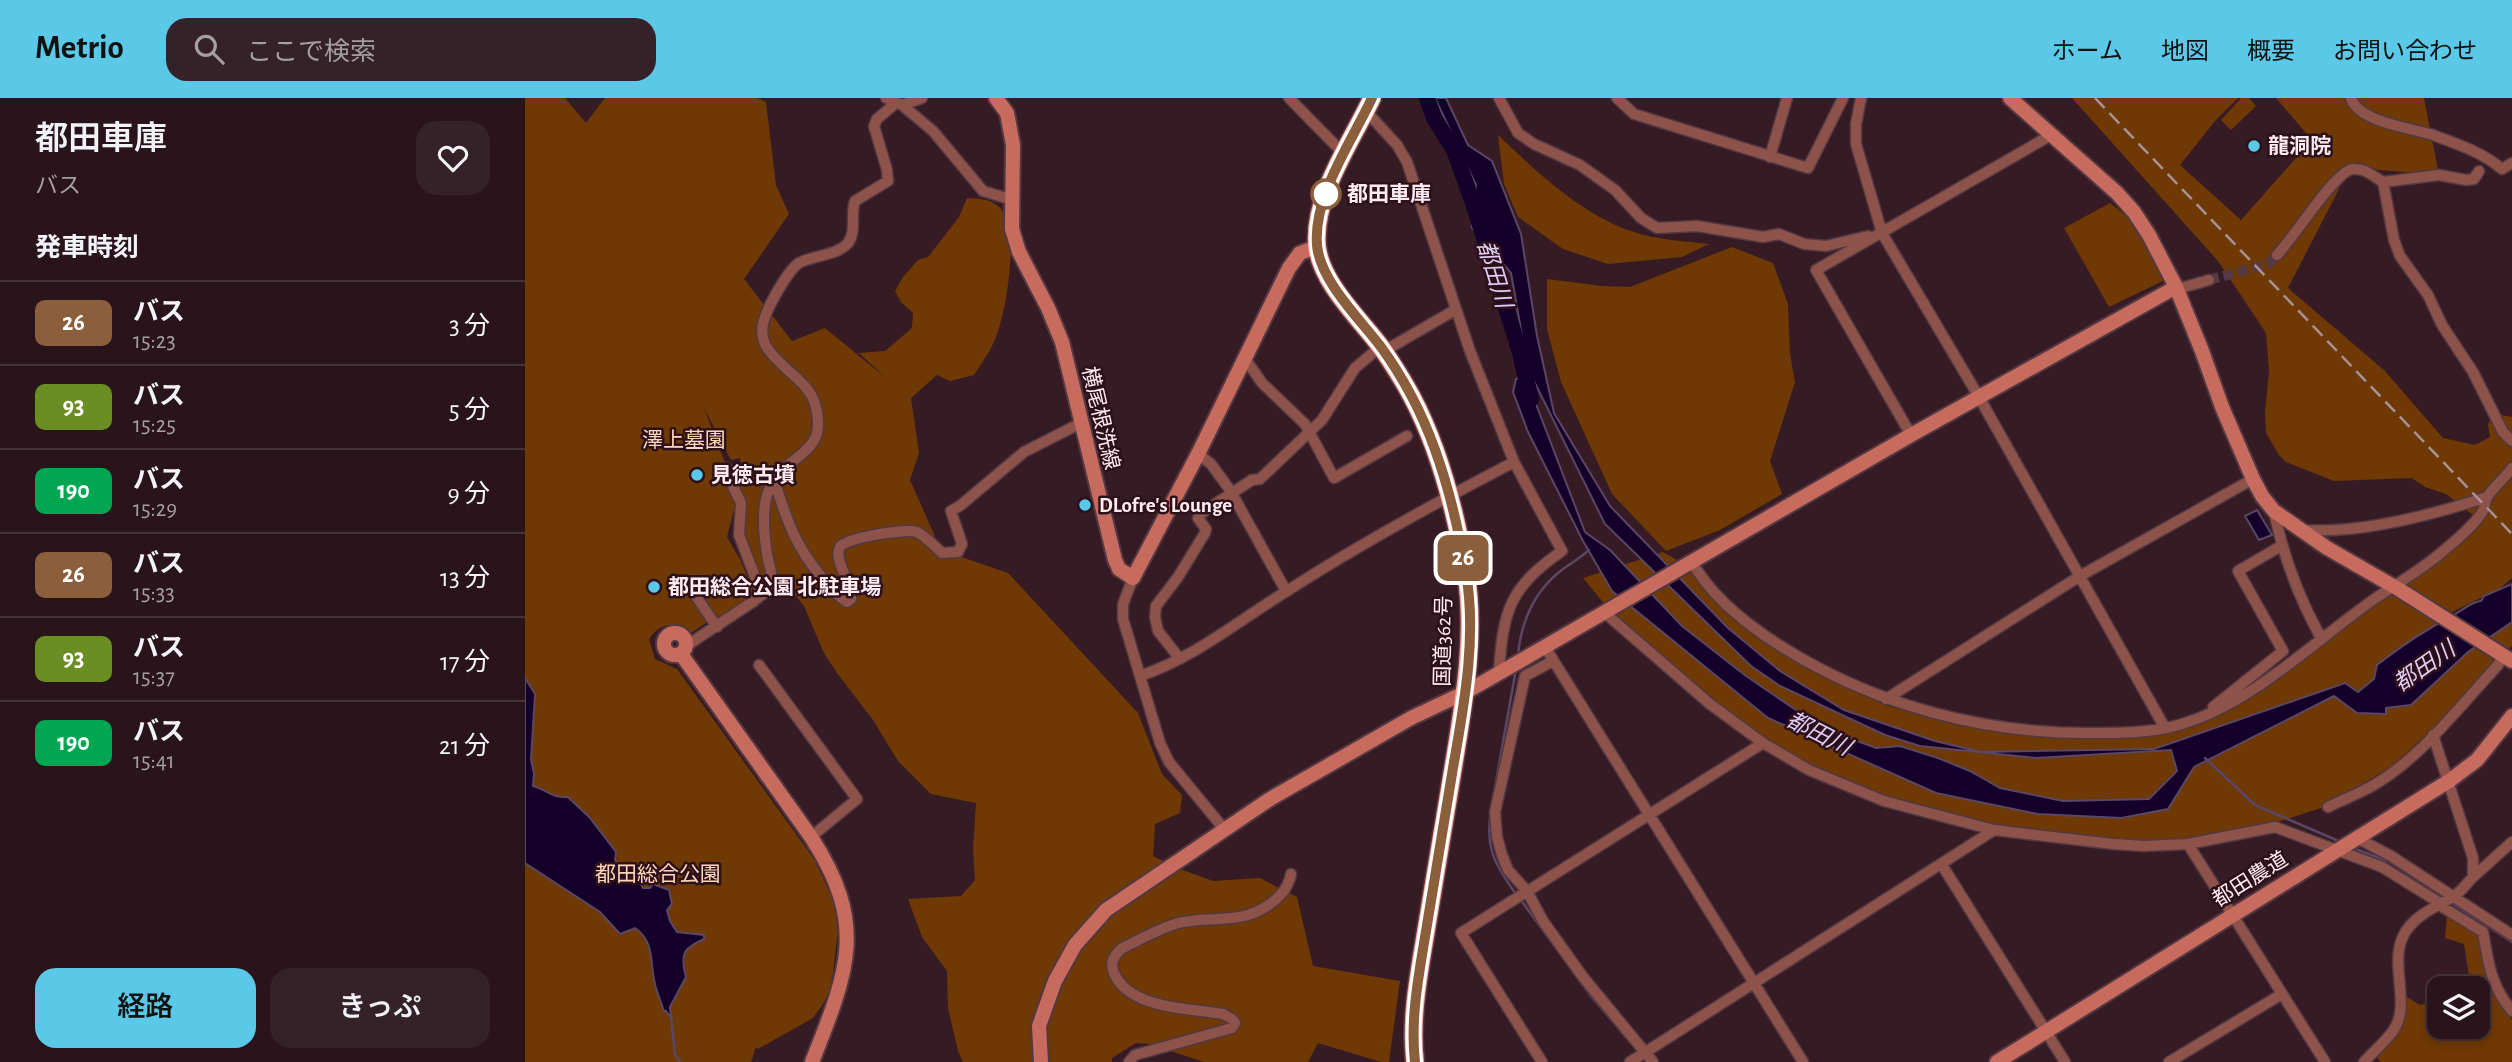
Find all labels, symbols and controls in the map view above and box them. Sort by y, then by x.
search box [166,18,656,81]
icon: search [190,30,228,68]
text: Metrio [35,32,124,65]
text: ここで検索 [246,39,376,65]
text: ホーム [2052,40,2123,64]
text: 地図 [2161,40,2209,64]
text: 概要 [2247,40,2295,64]
text: お問い合わせ [2333,40,2477,64]
button: heart [416,121,490,195]
text: 都田車庫 [35,123,167,156]
place label: 龍洞院 [2268,135,2331,157]
marker: 龍洞院 [2246,138,2262,154]
text: バス [35,175,81,198]
marker: 都田車庫 [1311,179,1341,209]
place label: 都田車庫 [1347,183,1431,205]
text: 発車時刻 [35,235,139,261]
water label: 都田川 [1472,237,1517,314]
text: バス [133,299,185,325]
text: 26 [62,311,85,335]
text: 3 分 [449,313,490,339]
text: 15:23 [133,330,176,353]
street label: 横尾根洗線 [1078,364,1124,472]
text: バス [133,383,185,409]
text: 93 [63,395,84,419]
text: 5 分 [449,397,490,423]
text: 15:25 [133,414,176,437]
park label: 澤上墓園 [642,429,726,451]
place label: 見徳古墳 [711,464,795,486]
text: バス [133,467,185,493]
marker: 見徳古墳 [689,467,705,483]
text: 190 [57,479,90,503]
text: 9 分 [447,481,490,507]
place label: DLofre's Lounge [1099,495,1232,516]
marker: DLofre's Lounge [1077,497,1093,513]
text: 15:29 [133,498,177,521]
line badge: 26 [1431,535,1495,581]
text: 26 [1452,546,1474,570]
text: バス [133,551,185,577]
text: 26 [62,563,85,587]
text: 13 分 [440,565,490,591]
place label: 都田総合公園 北駐車場 [668,576,881,598]
marker: 都田総合公園 北駐車場 [646,579,662,595]
text: 15:33 [133,582,175,605]
street label: 国道362号 [1431,595,1455,687]
text: バス [133,635,185,661]
water label: 都田川 [2389,635,2462,696]
text: 93 [63,647,84,671]
text: 17 分 [440,649,490,675]
text: 15:37 [133,666,175,689]
water label: 都田川 [1782,707,1858,762]
text: バス [133,719,185,745]
text: 190 [57,731,90,755]
text: 21 分 [439,733,490,759]
text: 15:41 [133,750,175,773]
street label: 都田農道 [2209,847,2291,911]
park label: 都田総合公園 [595,863,721,885]
button: 経路 [35,968,256,1048]
button: きっぷ [270,968,490,1048]
map controls [2427,976,2490,1039]
button: layers [2427,976,2490,1039]

